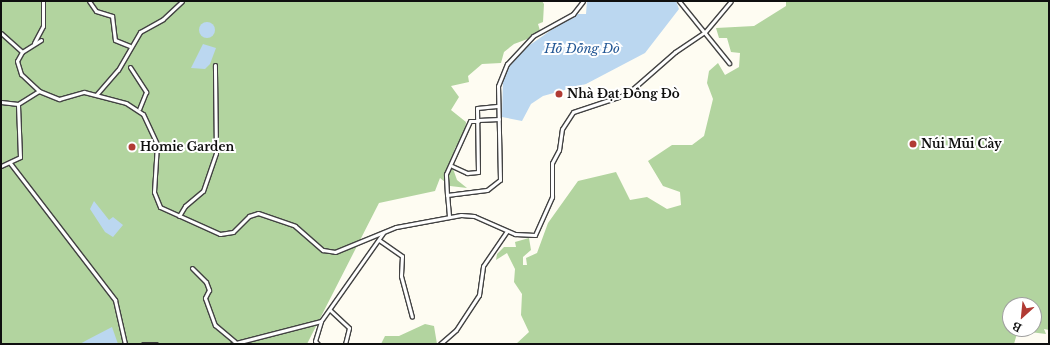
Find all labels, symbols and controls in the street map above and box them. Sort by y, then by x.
water label: Hồ Đồng Đò [544,41,620,57]
place label: Nhà Đạt Đồng Đò [567,87,680,101]
marker: Nhà Đạt Đồng Đò [554,89,564,99]
place label: Núi Mũi Cày [921,137,1002,151]
marker: Núi Mũi Cày [908,139,918,149]
place label: Homie Garden [140,140,234,154]
marker: Homie Garden [127,142,137,152]
north arrow [1002,297,1042,337]
text: B [1010,319,1024,335]

